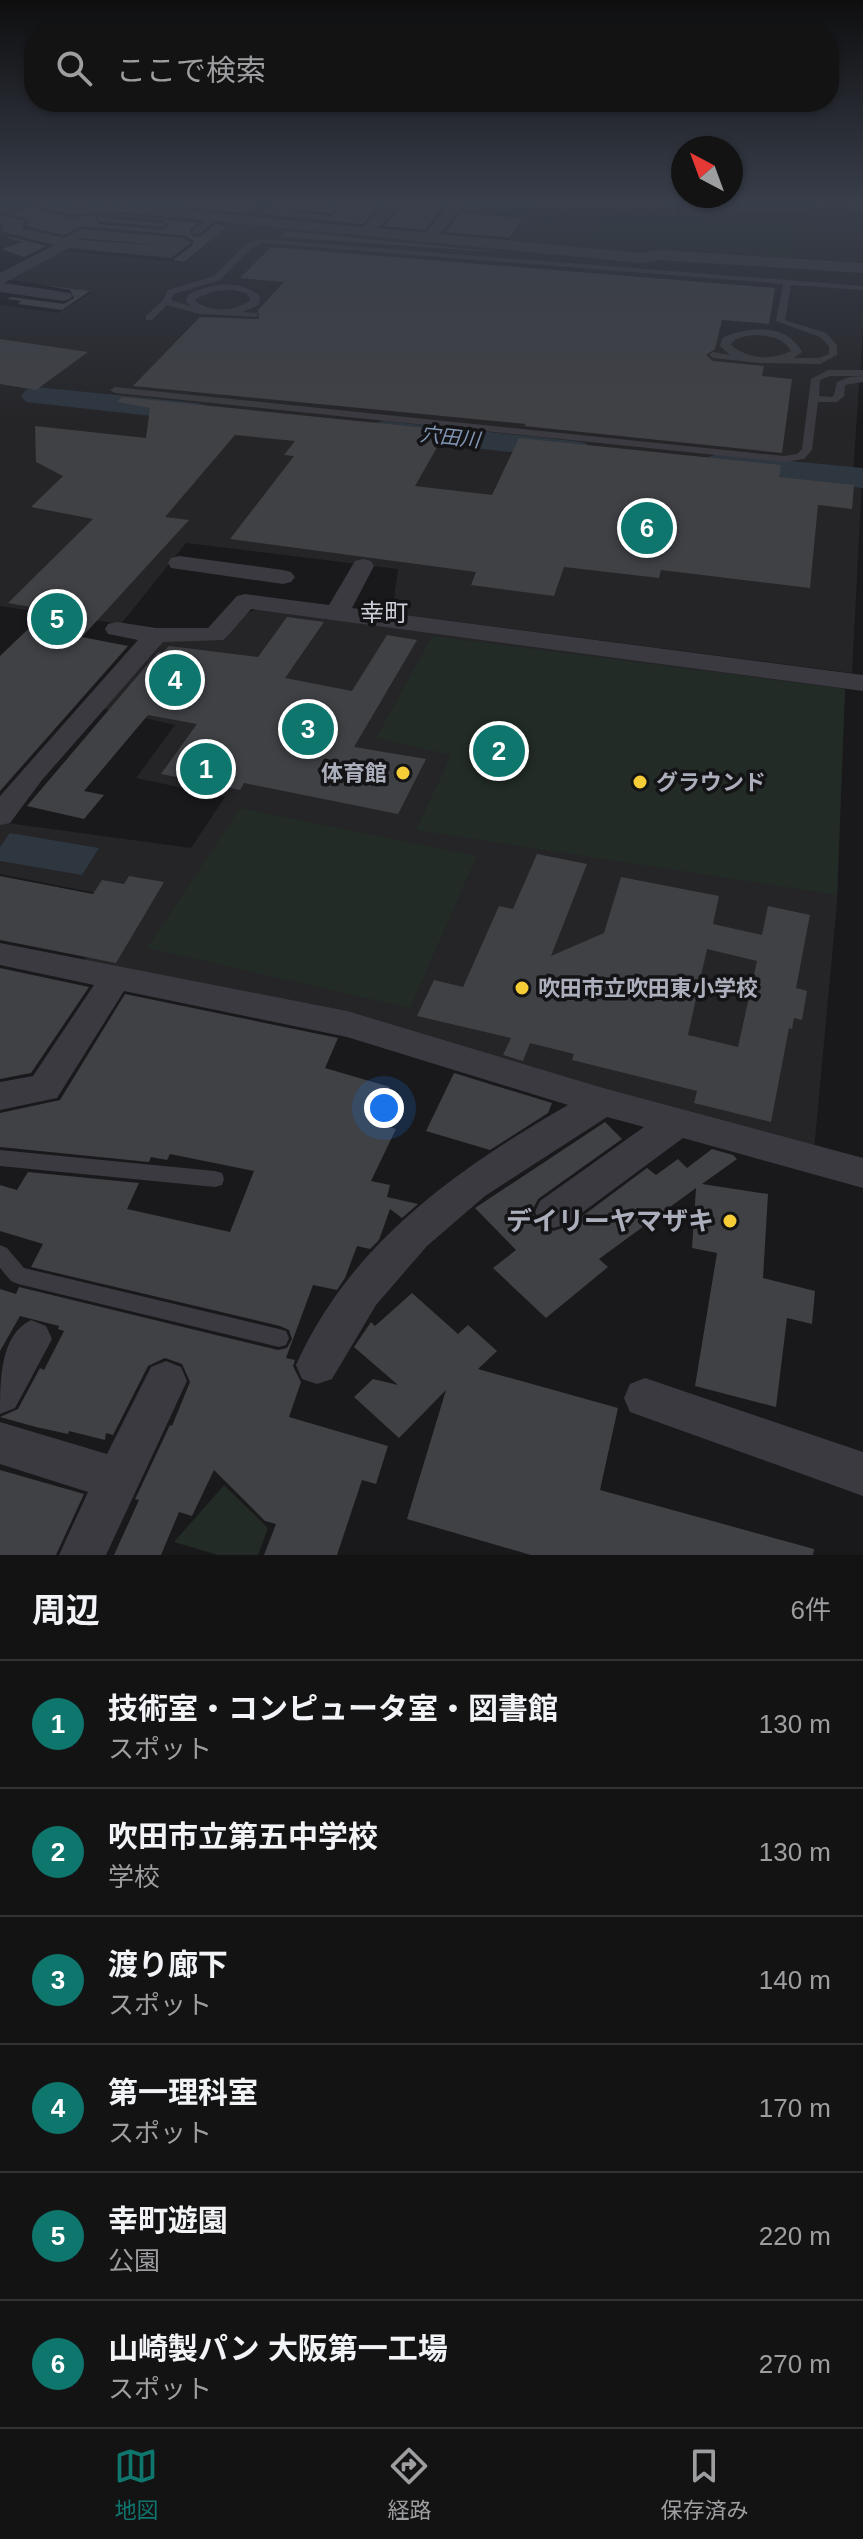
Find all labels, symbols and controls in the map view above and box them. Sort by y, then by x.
search box [24,24,839,112]
icon: search [52,46,96,90]
text: ここで検索 [116,54,266,87]
north arrow [671,136,743,208]
water label: 穴田川 [419,423,483,451]
pin: 6 [621,498,673,558]
pin: 5 [31,589,83,649]
district label: 幸町 [360,599,408,626]
pin: 4 [149,650,201,710]
pin: 3 [282,699,334,759]
pin: 2 [473,721,525,781]
pin: 1 [180,739,232,799]
place label: 体育館 [321,761,387,786]
marker: 体育館 [394,764,412,782]
place label: グラウンド [656,770,766,795]
marker: グラウンド [631,773,649,791]
place label: 吹田市立吹田東小学校 [538,976,758,1001]
marker: 吹田市立吹田東小学校 [513,979,531,997]
your location [364,1088,404,1128]
place label: デイリーヤマザキ [506,1206,714,1236]
marker: デイリーヤマザキ [721,1212,739,1230]
text: 周辺 [32,1591,100,1629]
text: 6件 [791,1595,831,1625]
text: 技術室・コンピュータ室・図書館 [108,1692,558,1725]
text: 1 [51,1709,65,1739]
text: 130 m [759,1709,831,1739]
text: スポット [108,1734,212,1764]
text: 吹田市立第五中学校 [108,1820,378,1853]
text: 2 [51,1837,65,1867]
text: 130 m [759,1837,831,1867]
text: 学校 [108,1862,160,1892]
text: 渡り廊下 [108,1948,228,1981]
text: 3 [51,1965,65,1995]
text: 140 m [759,1965,831,1995]
text: スポット [108,1990,212,2020]
text: 第一理科室 [108,2076,258,2109]
text: 4 [51,2093,65,2123]
text: 170 m [759,2093,831,2123]
text: スポット [108,2118,212,2148]
text: 幸町遊園 [108,2204,228,2237]
text: 5 [51,2221,65,2251]
text: 220 m [759,2221,831,2251]
text: 公園 [108,2246,160,2276]
text: 山崎製パン 大阪第一工場 [108,2332,448,2365]
text: 6 [51,2349,65,2379]
text: 270 m [759,2349,831,2379]
text: スポット [108,2374,212,2404]
tab: 地図 [114,2444,159,2524]
tab: 経路 [387,2444,432,2524]
tab: 保存済み [660,2444,749,2524]

